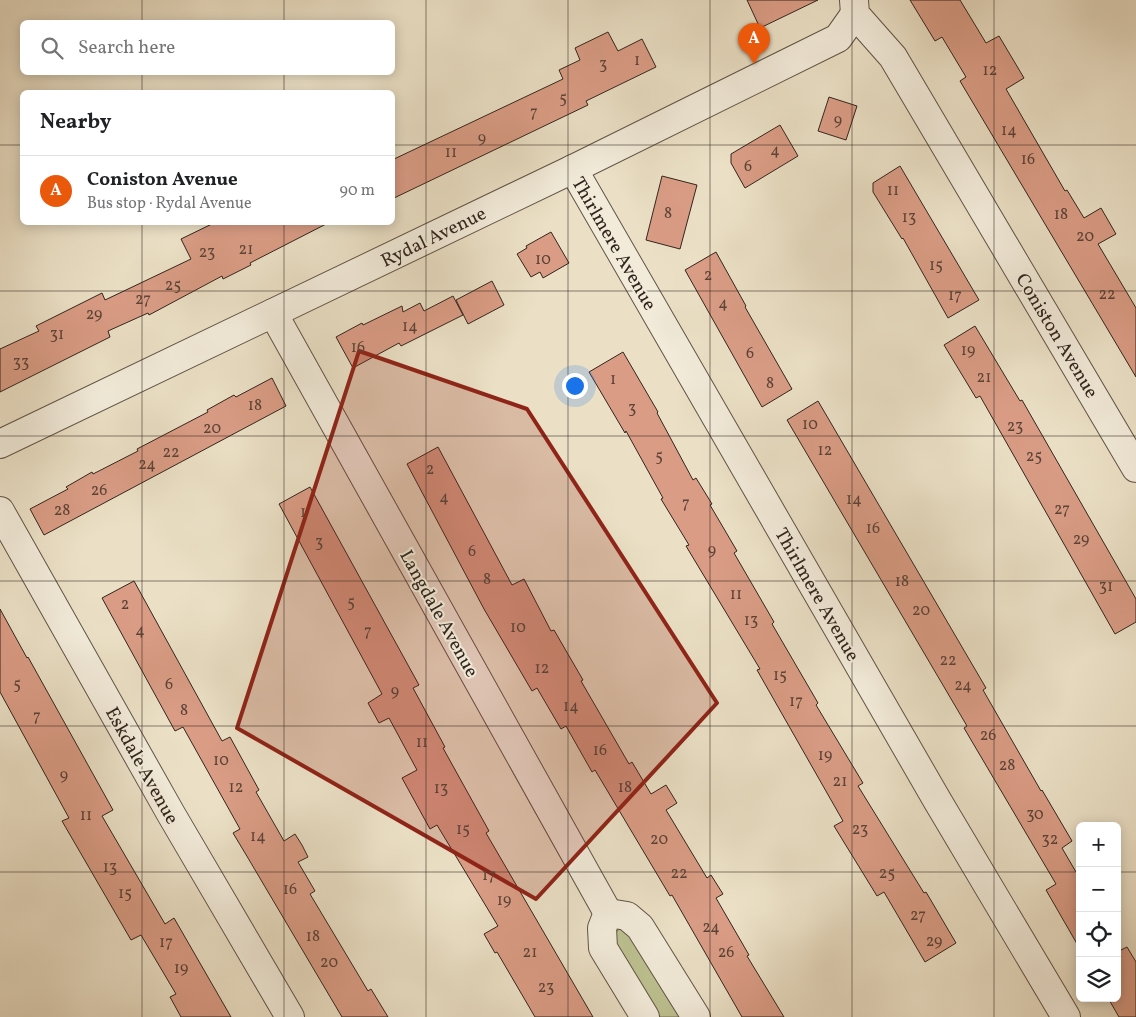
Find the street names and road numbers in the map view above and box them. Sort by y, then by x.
street label: Thirlmere Avenue [564,172,662,316]
street label: Rydal Avenue [377,201,491,274]
street label: Coniston Avenue [1009,269,1104,403]
street label: Thirlmere Avenue [767,523,865,667]
street label: Langdale Avenue [392,546,484,682]
street label: Eskdale Avenue [98,703,184,829]

